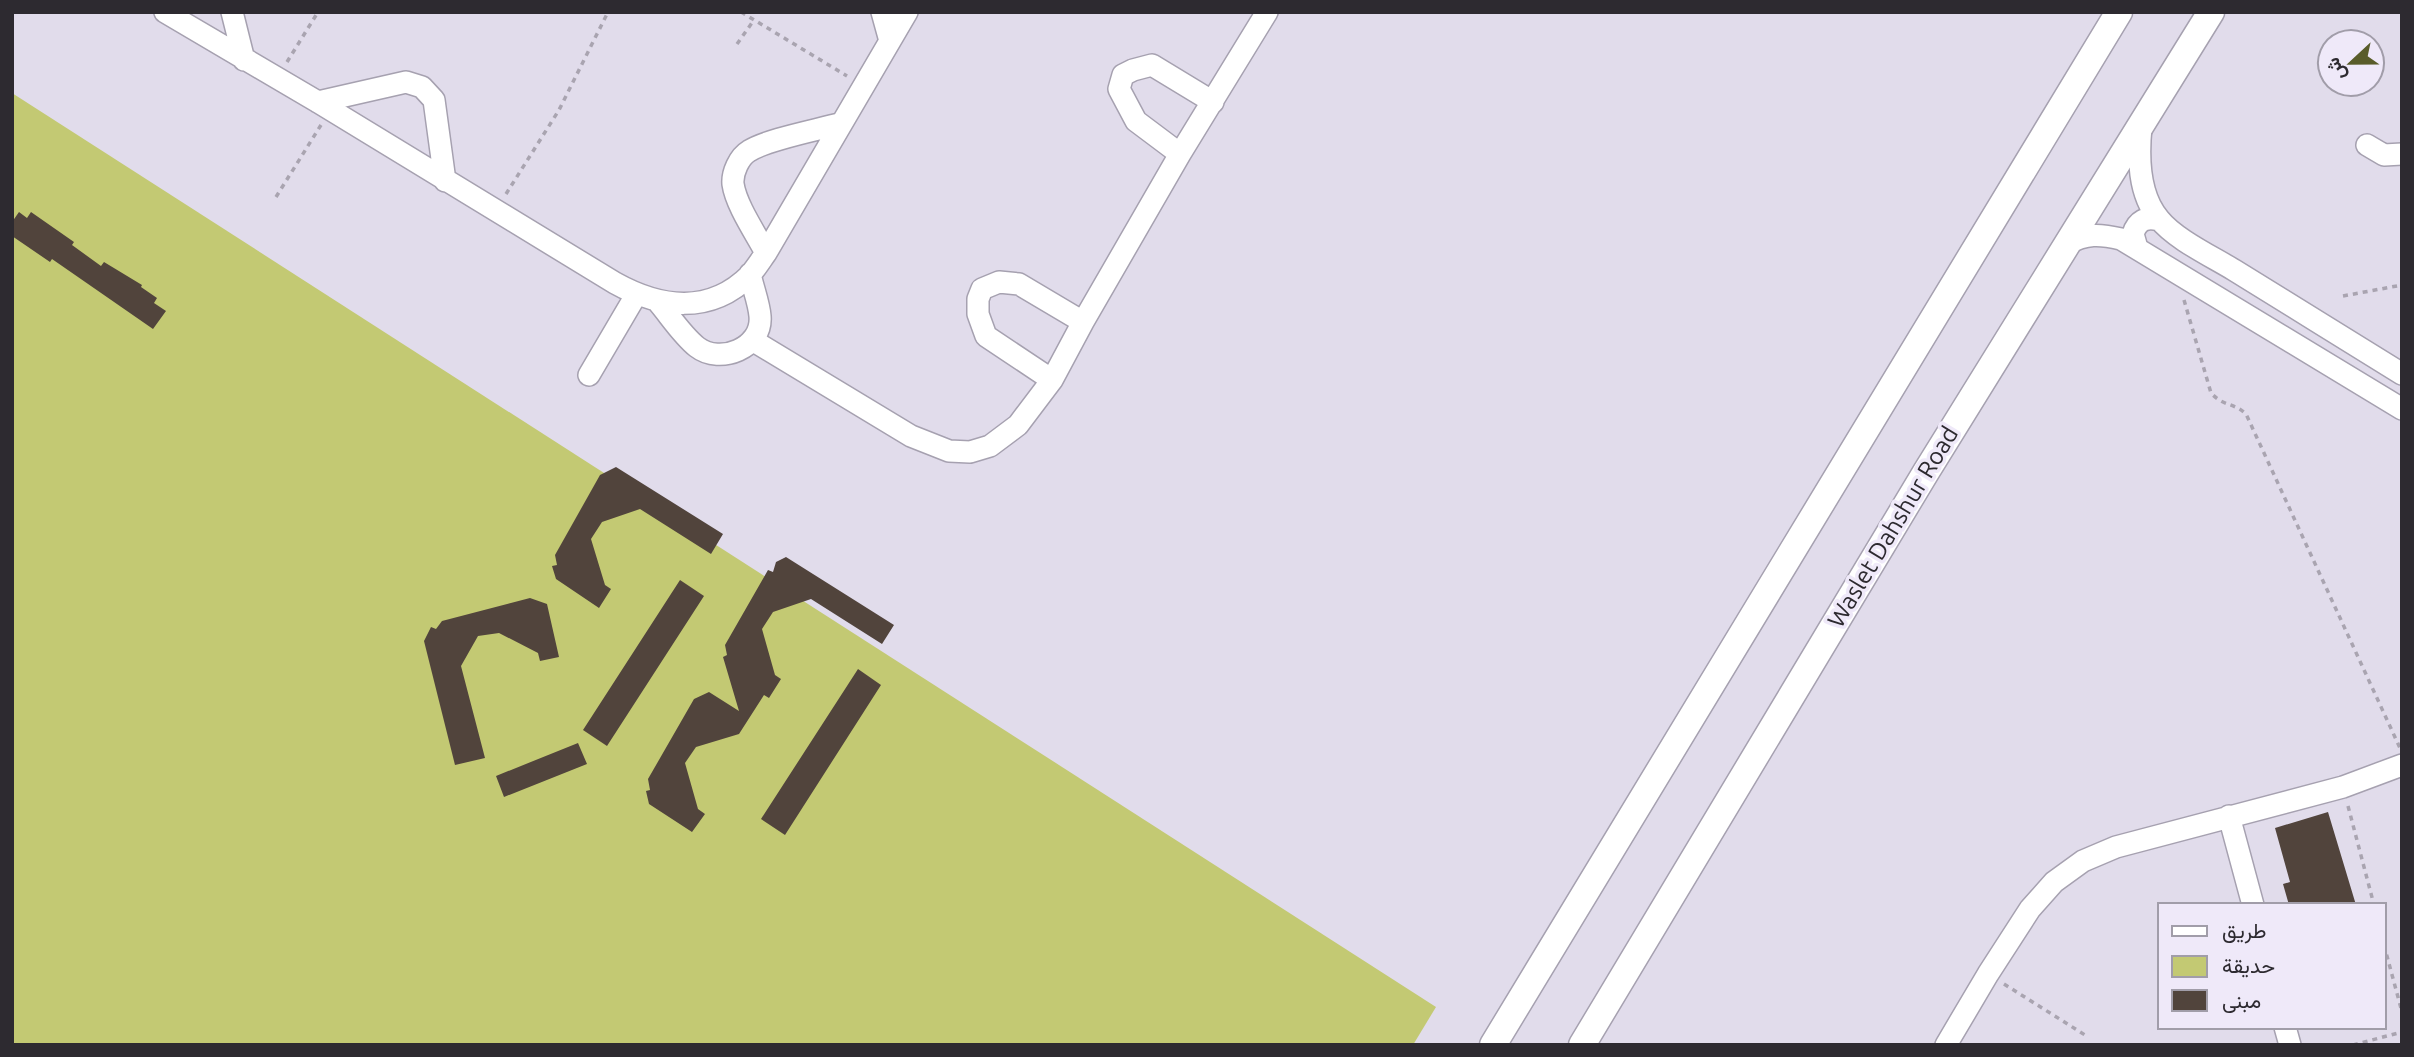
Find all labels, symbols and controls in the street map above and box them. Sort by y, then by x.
north arrow [2316,28,2386,98]
text: ش [2321,54,2351,84]
street label: Waslet Dahshur Road [1822,421,1963,632]
legend [2158,903,2386,1029]
text: طريق [2222,918,2267,944]
text: حديقة [2222,953,2275,978]
text: مبنى [2222,988,2261,1013]

